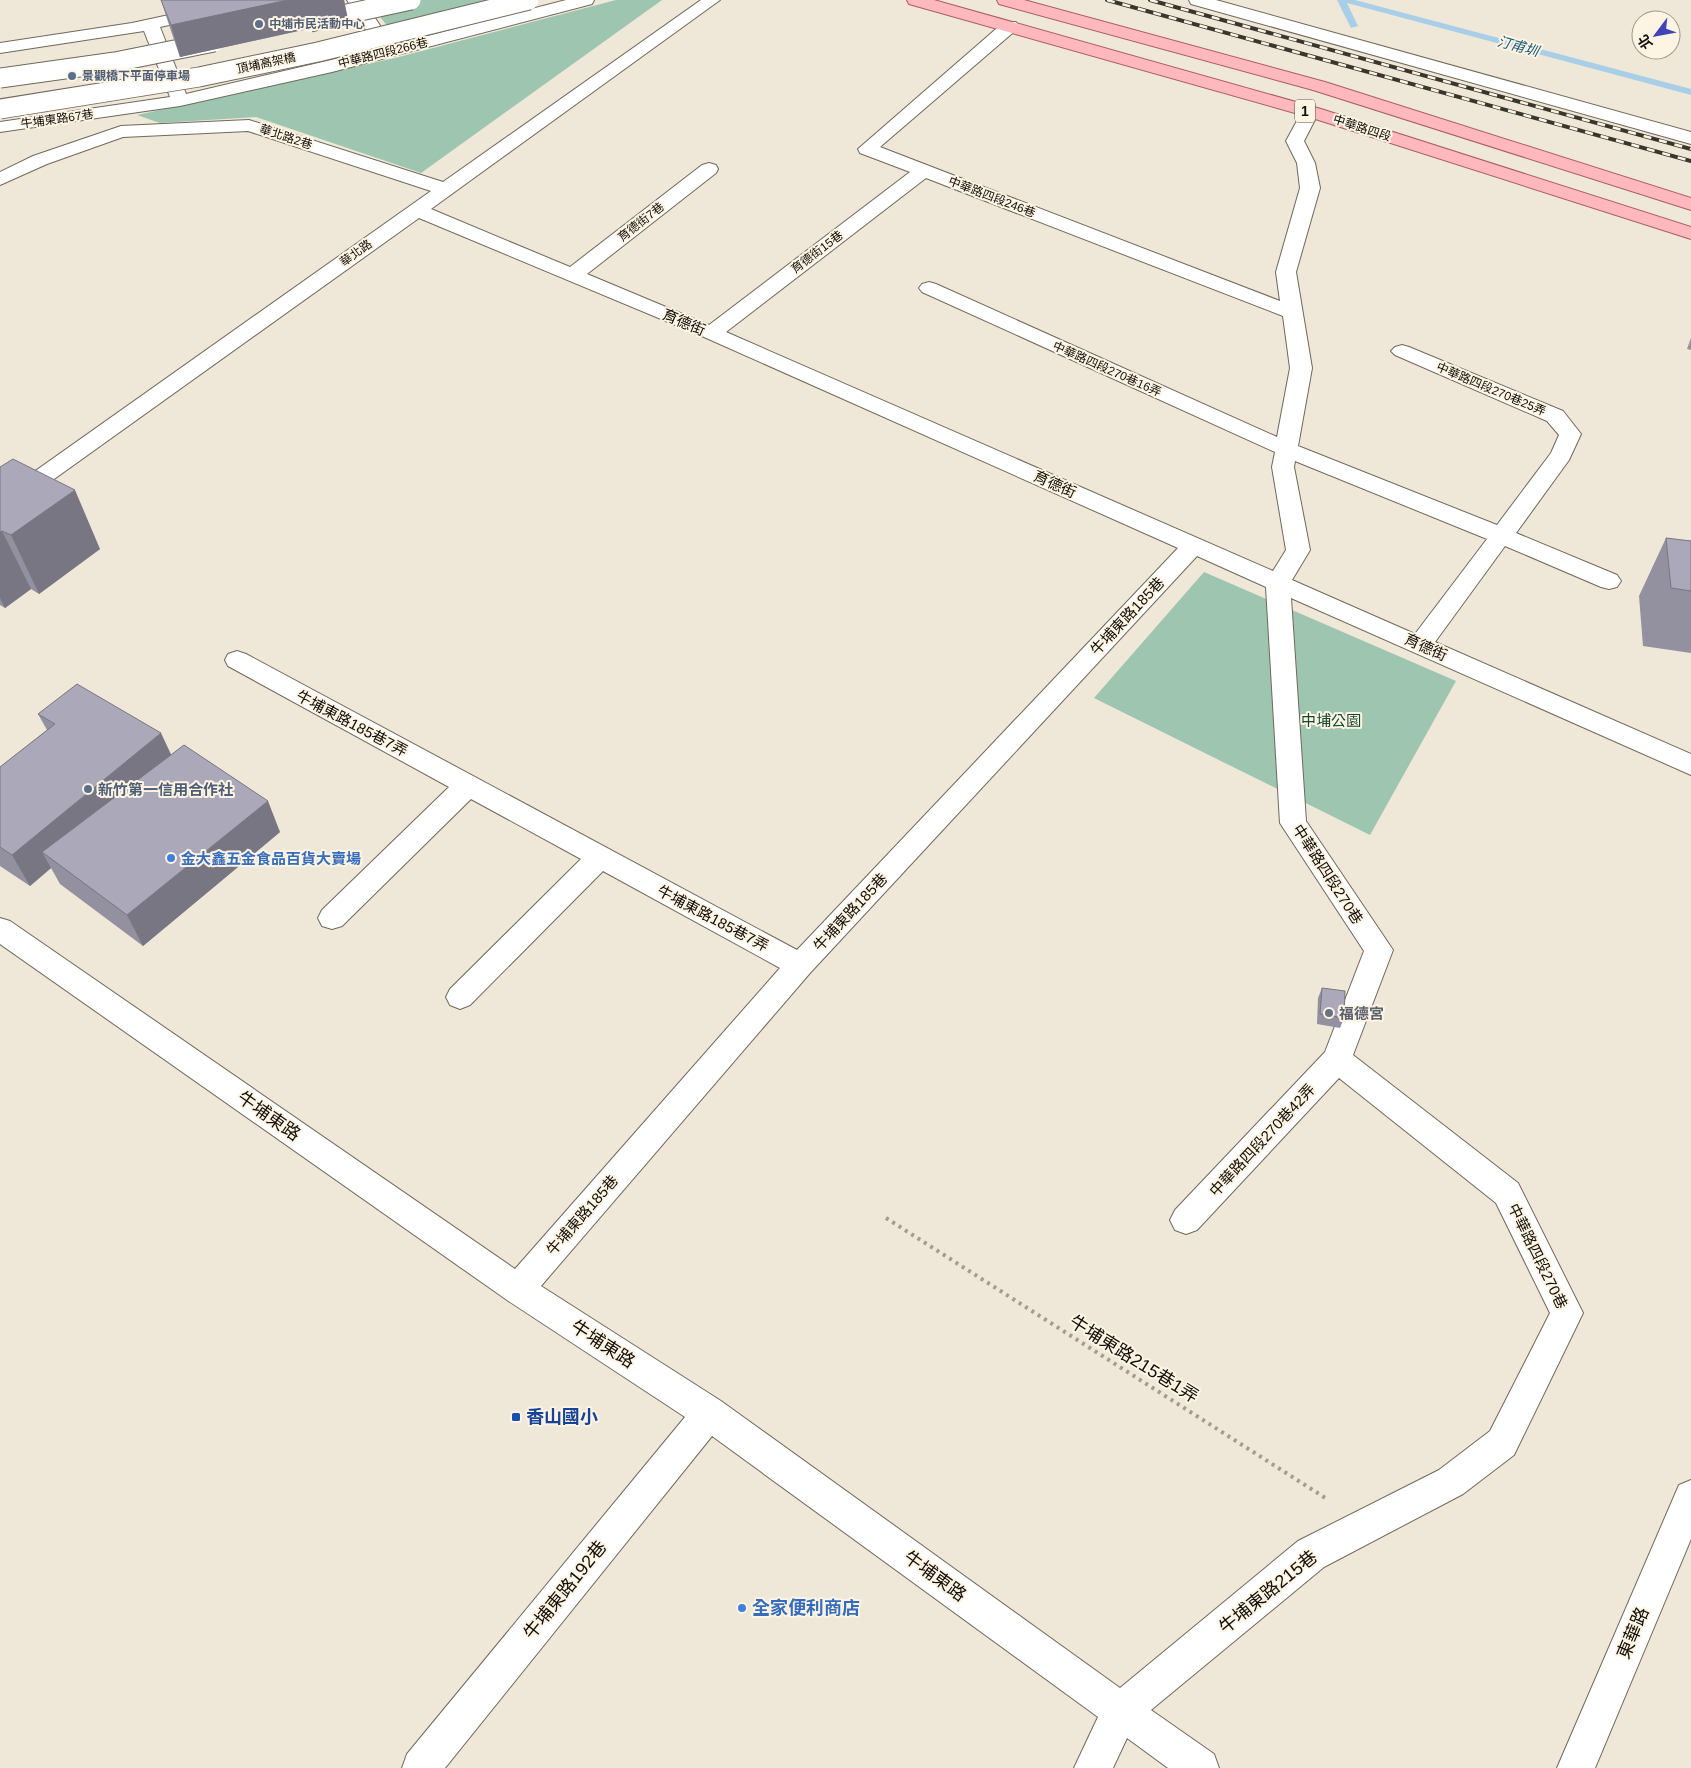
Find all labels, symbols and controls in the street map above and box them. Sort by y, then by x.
north arrow [1631,10,1681,60]
place label: 中埔市民活動中心 [269,17,365,31]
marker: 中埔市民活動中心 [253,18,265,30]
text: 北 [1634,32,1655,52]
water label: 汀甫圳 [1496,33,1542,60]
street label: 中華路四段266巷 [337,35,429,71]
street label: 頂埔高架橋 [235,50,297,76]
place label: 景觀橋下平面停車場 [82,69,190,83]
marker: 景觀橋下平面停車場 [66,70,78,82]
road number: 1 [1295,100,1315,122]
street label: 牛埔東路67巷 [20,107,94,131]
street label: 中華路四段 [1331,112,1393,144]
street label: 華北路2巷 [258,122,314,152]
street label: 中華路四段246巷 [947,174,1037,220]
street label: 育德街7巷 [615,200,667,244]
street label: 育德街15巷 [788,228,846,276]
street label: 華北路 [337,237,375,269]
street label: 育德街 [660,305,708,339]
street label: 中華路四段270巷16弄 [1051,339,1163,399]
street label: 中華路四段270巷25弄 [1434,360,1548,418]
street label: 育德街 [1031,467,1079,501]
street label: 牛埔東路185巷 [1087,574,1167,658]
street label: 育德街 [1402,630,1450,664]
street label: 牛埔東路185巷7弄 [294,687,410,759]
park label: 中埔公園 [1301,712,1361,729]
place label: 新竹第一信用合作社 [98,781,233,798]
marker: 新竹第一信用合作社 [82,783,94,795]
street label: 中華路四段270巷 [1290,821,1366,927]
place label: 金大鑫五金食品百貨大賣場 [181,850,361,867]
marker: 金大鑫五金食品百貨大賣場 [165,852,177,864]
street label: 牛埔東路185巷 [810,870,890,954]
street label: 牛埔東路185巷7弄 [655,882,771,954]
place label: 福德宮 [1339,1005,1384,1022]
marker: 福德宮 [1323,1007,1335,1019]
street label: 中華路四段270巷42弄 [1206,1081,1318,1199]
street label: 牛埔東路 [234,1087,304,1145]
street label: 牛埔東路185巷 [543,1172,621,1258]
street label: 中華路四段270巷 [1505,1201,1571,1311]
street label: 牛埔東路215巷1弄 [1066,1311,1202,1407]
street label: 牛埔東路 [567,1316,639,1372]
place label: 香山國小 [526,1407,598,1427]
marker: 香山國小 [510,1411,522,1423]
street label: 牛埔東路192巷 [519,1537,611,1643]
street label: 牛埔東路215巷 [1215,1546,1321,1638]
street label: 牛埔東路 [900,1547,970,1605]
place label: 全家便利商店 [752,1598,860,1618]
marker: 全家便利商店 [736,1602,748,1614]
street label: 東華路 [1613,1604,1653,1662]

